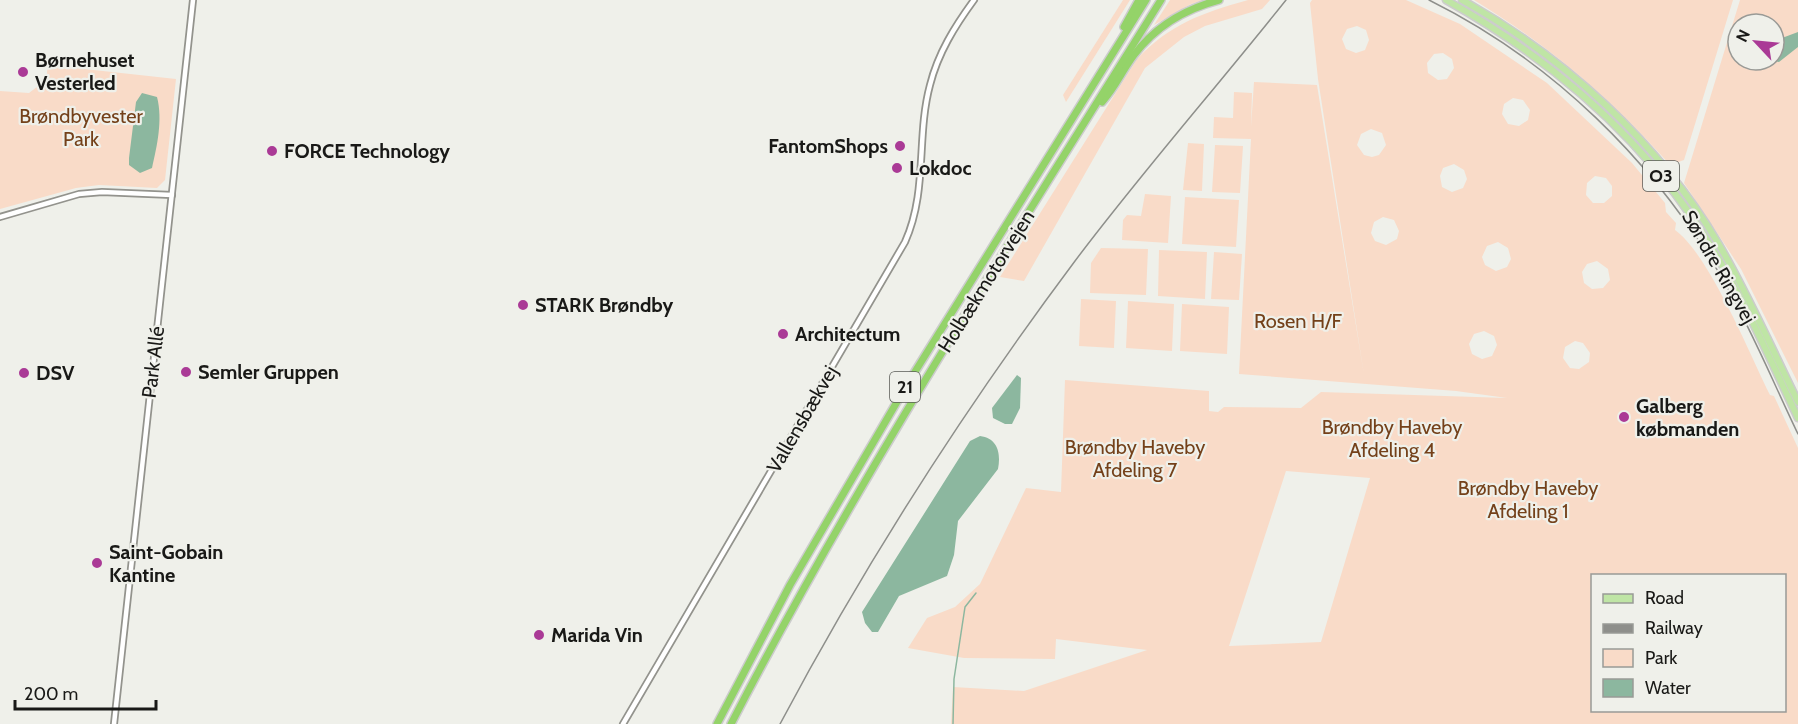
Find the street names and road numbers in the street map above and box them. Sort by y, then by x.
road number: O3 [1643,161,1679,191]
street label: Holbækmotorvejen [933,205,1039,357]
street label: Søndre Ringvej [1677,206,1761,328]
street label: Park Allé [137,325,169,399]
street label: Vallensbækvej [762,361,842,477]
road number: 21 [890,372,920,402]

